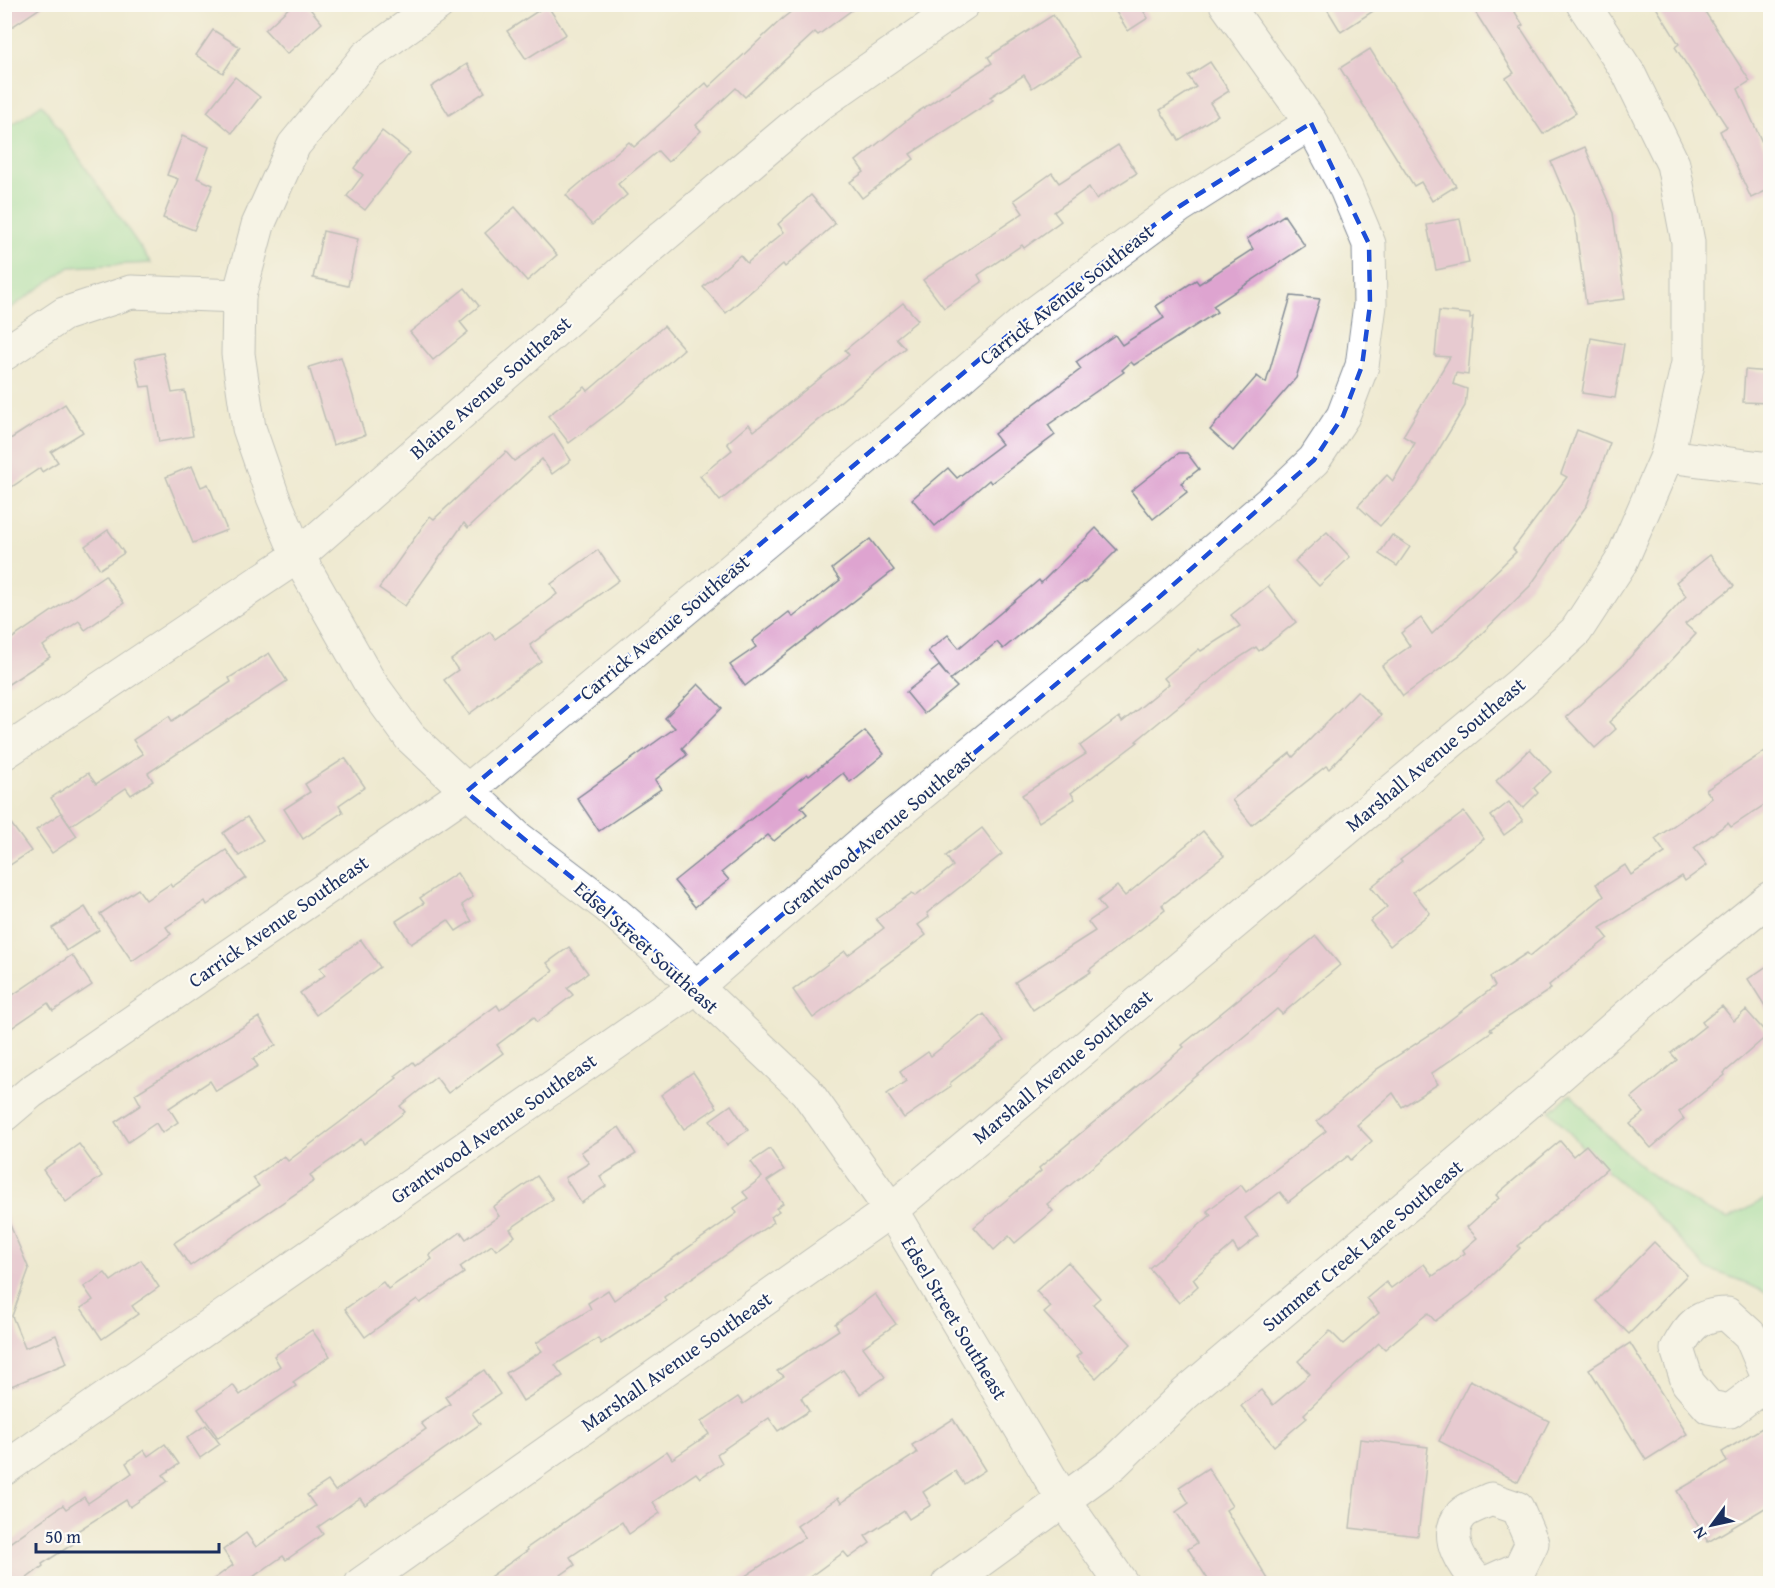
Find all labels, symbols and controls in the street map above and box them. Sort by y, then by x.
street label: Carrick Avenue Southeast [973,217,1159,371]
street label: Blaine Avenue Southeast [403,309,577,465]
street label: Carrick Avenue Southeast [573,547,755,707]
street label: Marshall Avenue Southeast [1339,670,1531,838]
street label: Grantwood Avenue Southeast [775,742,981,922]
street label: Carrick Avenue Southeast [182,848,374,994]
street label: Edsel Street Southeast [568,874,726,1020]
street label: Marshall Avenue Southeast [966,982,1158,1150]
street label: Grantwood Avenue Southeast [384,1046,602,1210]
street label: Summer Creek Lane Southeast [1255,1152,1469,1338]
street label: Edsel Street Southeast [895,1231,1015,1405]
street label: Marshall Avenue Southeast [575,1284,777,1438]
north arrow [1682,1495,1742,1555]
scale bar [36,1516,219,1554]
text: N [1686,1522,1712,1544]
text: 50 m [45,1523,81,1550]

